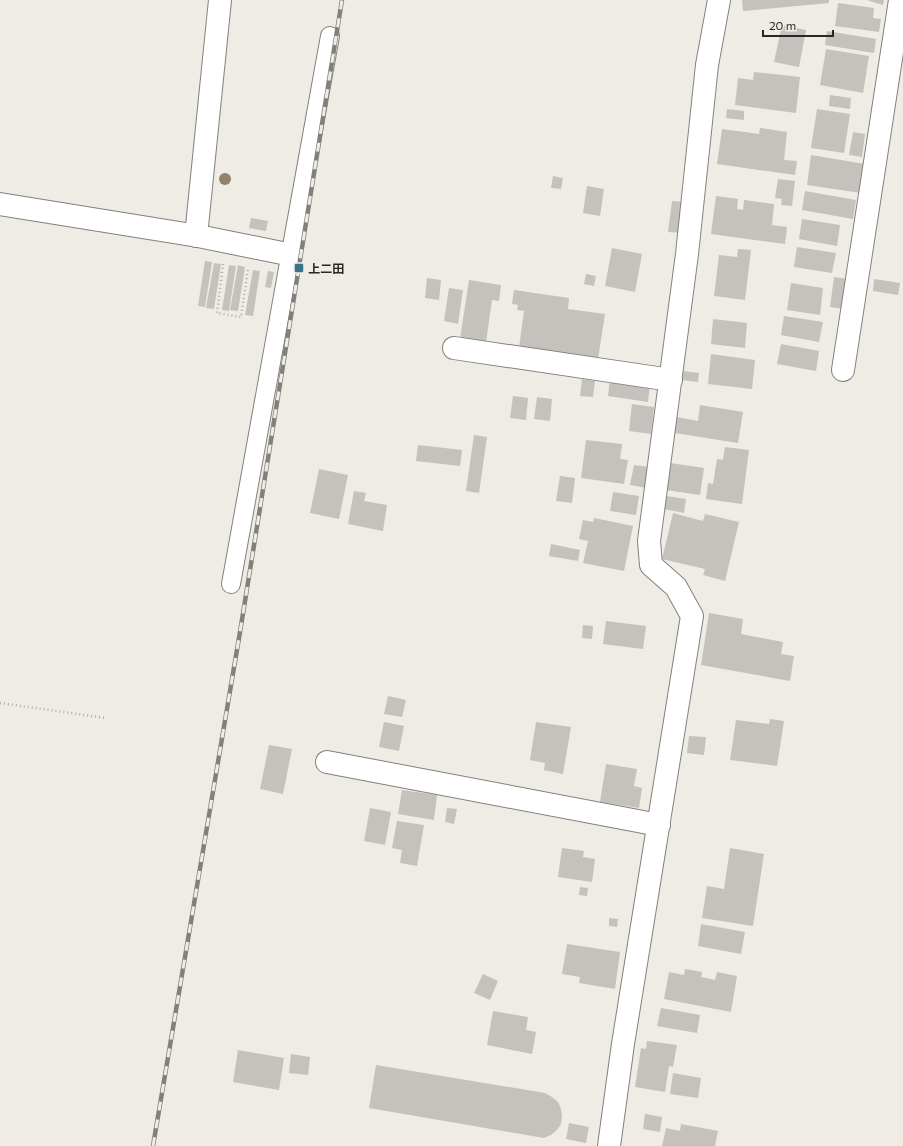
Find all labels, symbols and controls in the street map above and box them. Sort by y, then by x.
scale bar [763,12,833,38]
text: 20 m [769,18,796,32]
place label: 上二田 [308,261,344,275]
marker: 上二田 [293,262,305,274]

